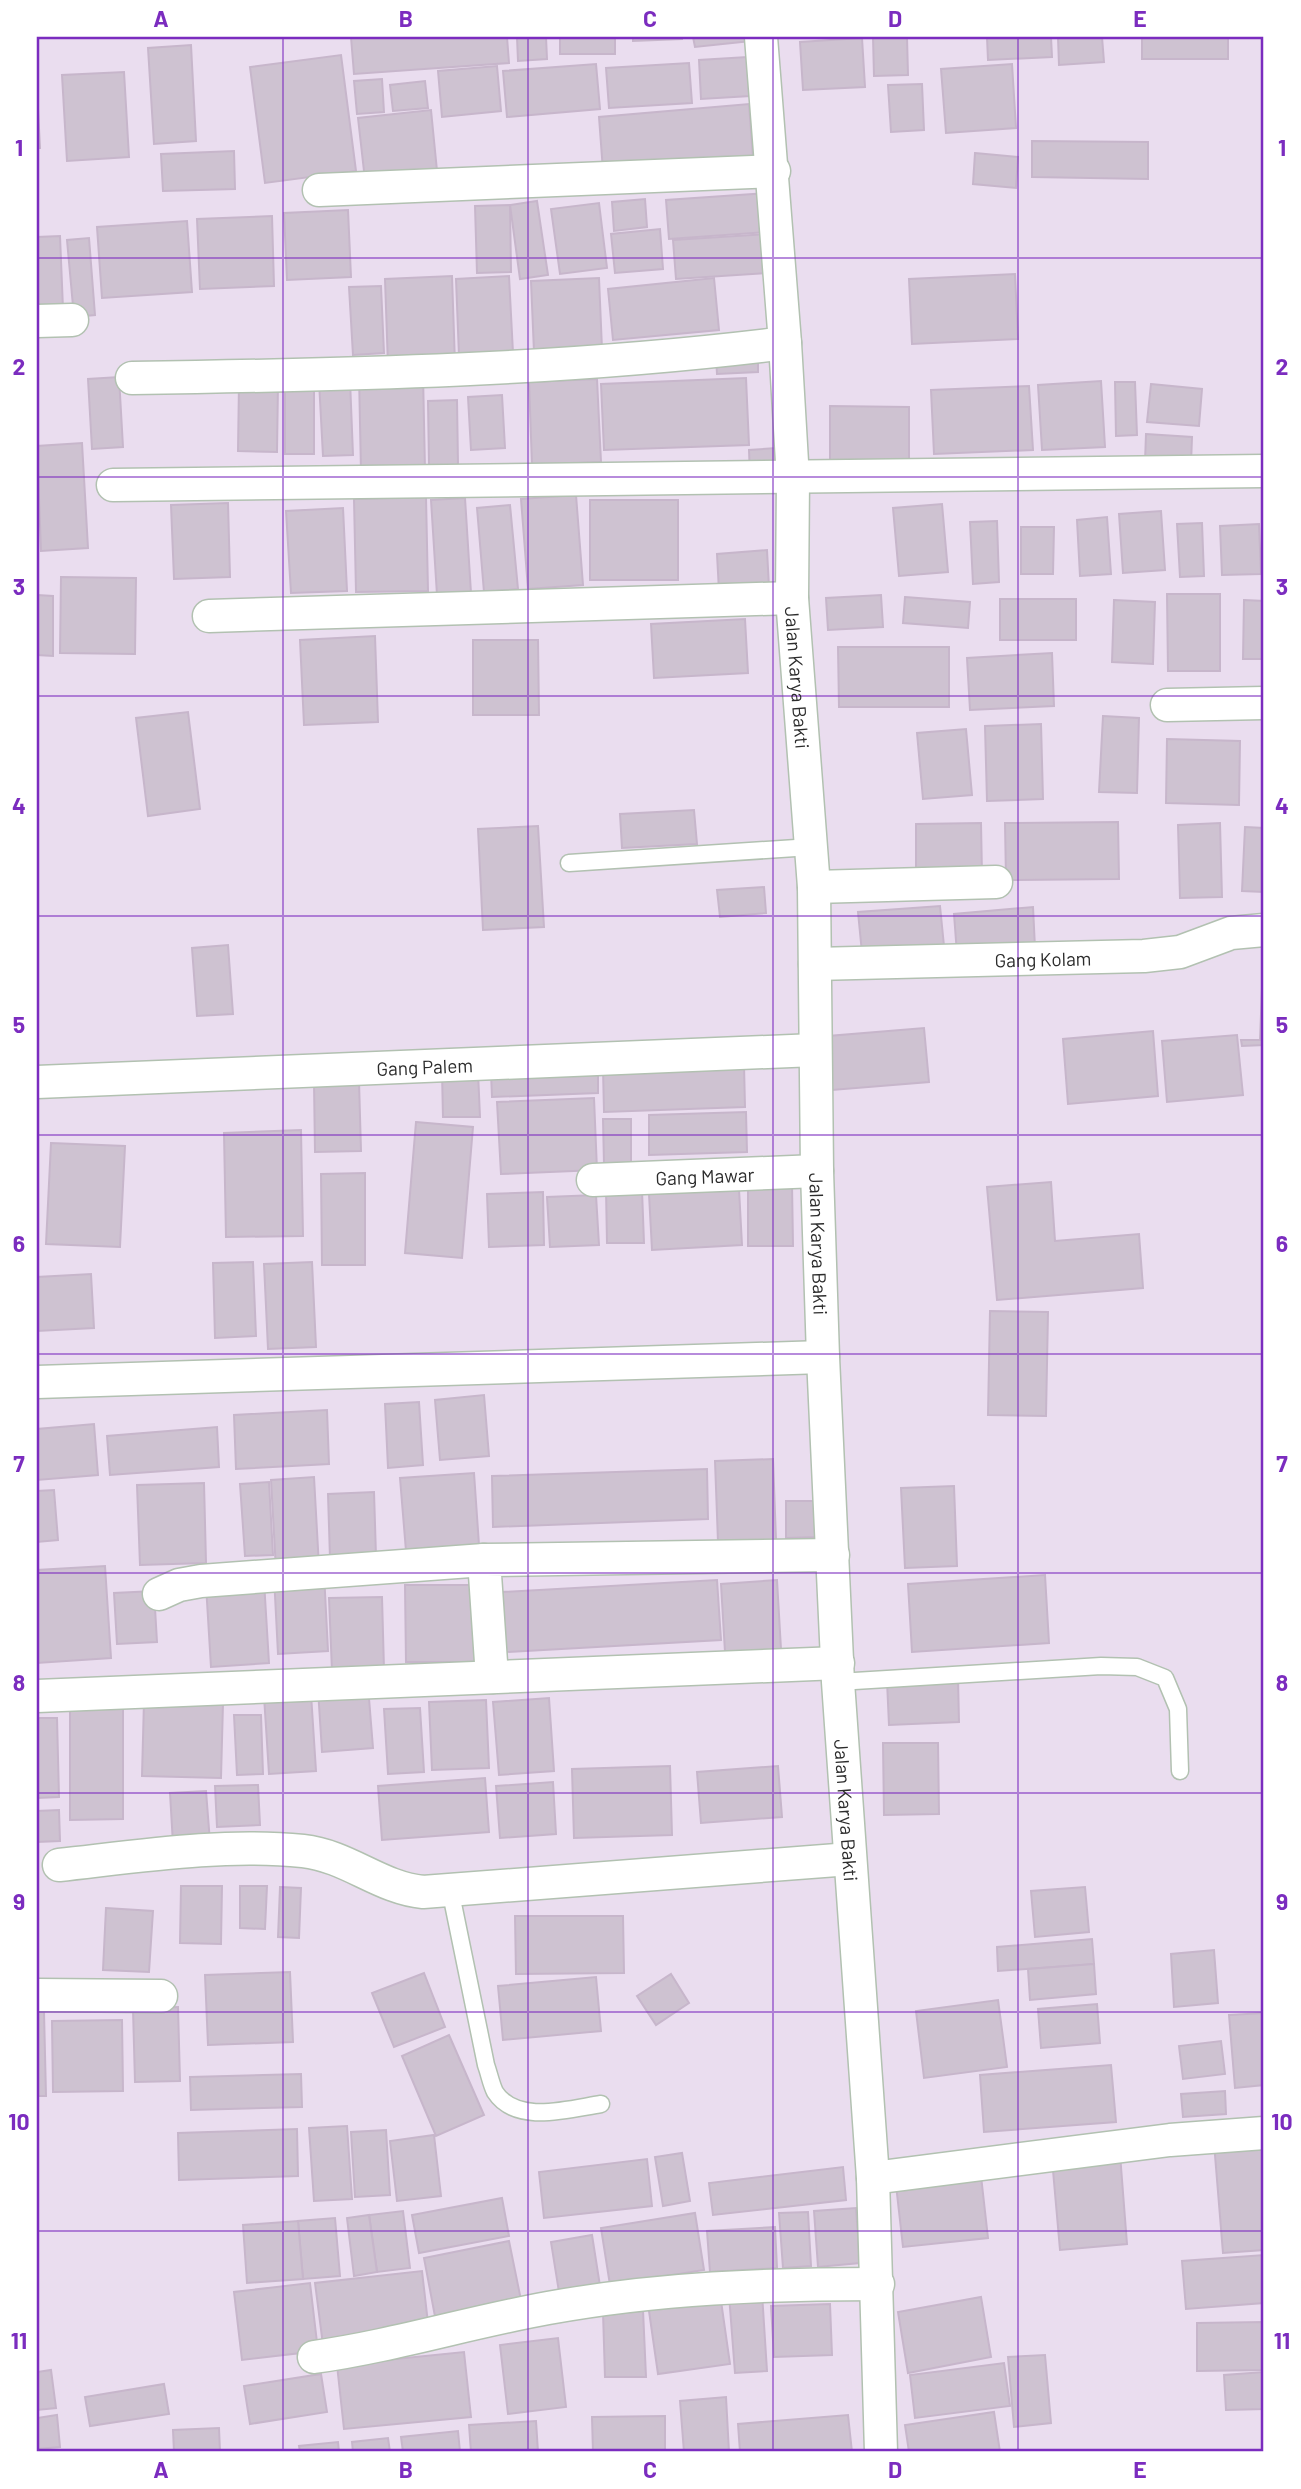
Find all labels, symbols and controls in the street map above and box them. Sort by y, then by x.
text: A [153,4,169,32]
text: B [399,4,413,32]
text: C [643,4,657,32]
text: D [888,4,902,32]
text: E [1133,4,1147,32]
text: 1 [15,133,23,161]
text: 1 [1278,133,1286,161]
text: 2 [13,352,25,380]
text: 2 [1276,352,1288,380]
text: 3 [13,572,25,600]
text: 3 [1276,572,1288,600]
street label: Jalan Karya Bakti [781,606,815,750]
text: 4 [12,791,26,819]
text: 4 [1275,791,1289,819]
street label: Gang Kolam [994,946,1092,971]
text: 5 [13,1010,25,1038]
text: 5 [1276,1010,1288,1038]
street label: Gang Palem [376,1053,473,1080]
street label: Gang Mawar [655,1162,755,1189]
street label: Jalan Karya Bakti [806,1172,833,1316]
text: 6 [13,1229,25,1257]
text: 6 [1276,1229,1288,1257]
text: 7 [13,1449,25,1477]
text: 7 [1276,1449,1288,1477]
text: 8 [13,1668,25,1696]
text: 8 [1276,1668,1288,1696]
street label: Jalan Karya Bakti [831,1738,864,1882]
text: 9 [13,1887,25,1915]
text: 9 [1276,1887,1288,1915]
text: 10 [8,2107,30,2135]
text: 10 [1271,2107,1293,2135]
text: 11 [11,2326,27,2354]
text: 11 [1274,2326,1290,2354]
text: A [153,2455,169,2483]
text: B [399,2455,413,2483]
text: C [643,2455,657,2483]
text: D [888,2455,902,2483]
text: E [1133,2455,1147,2483]

